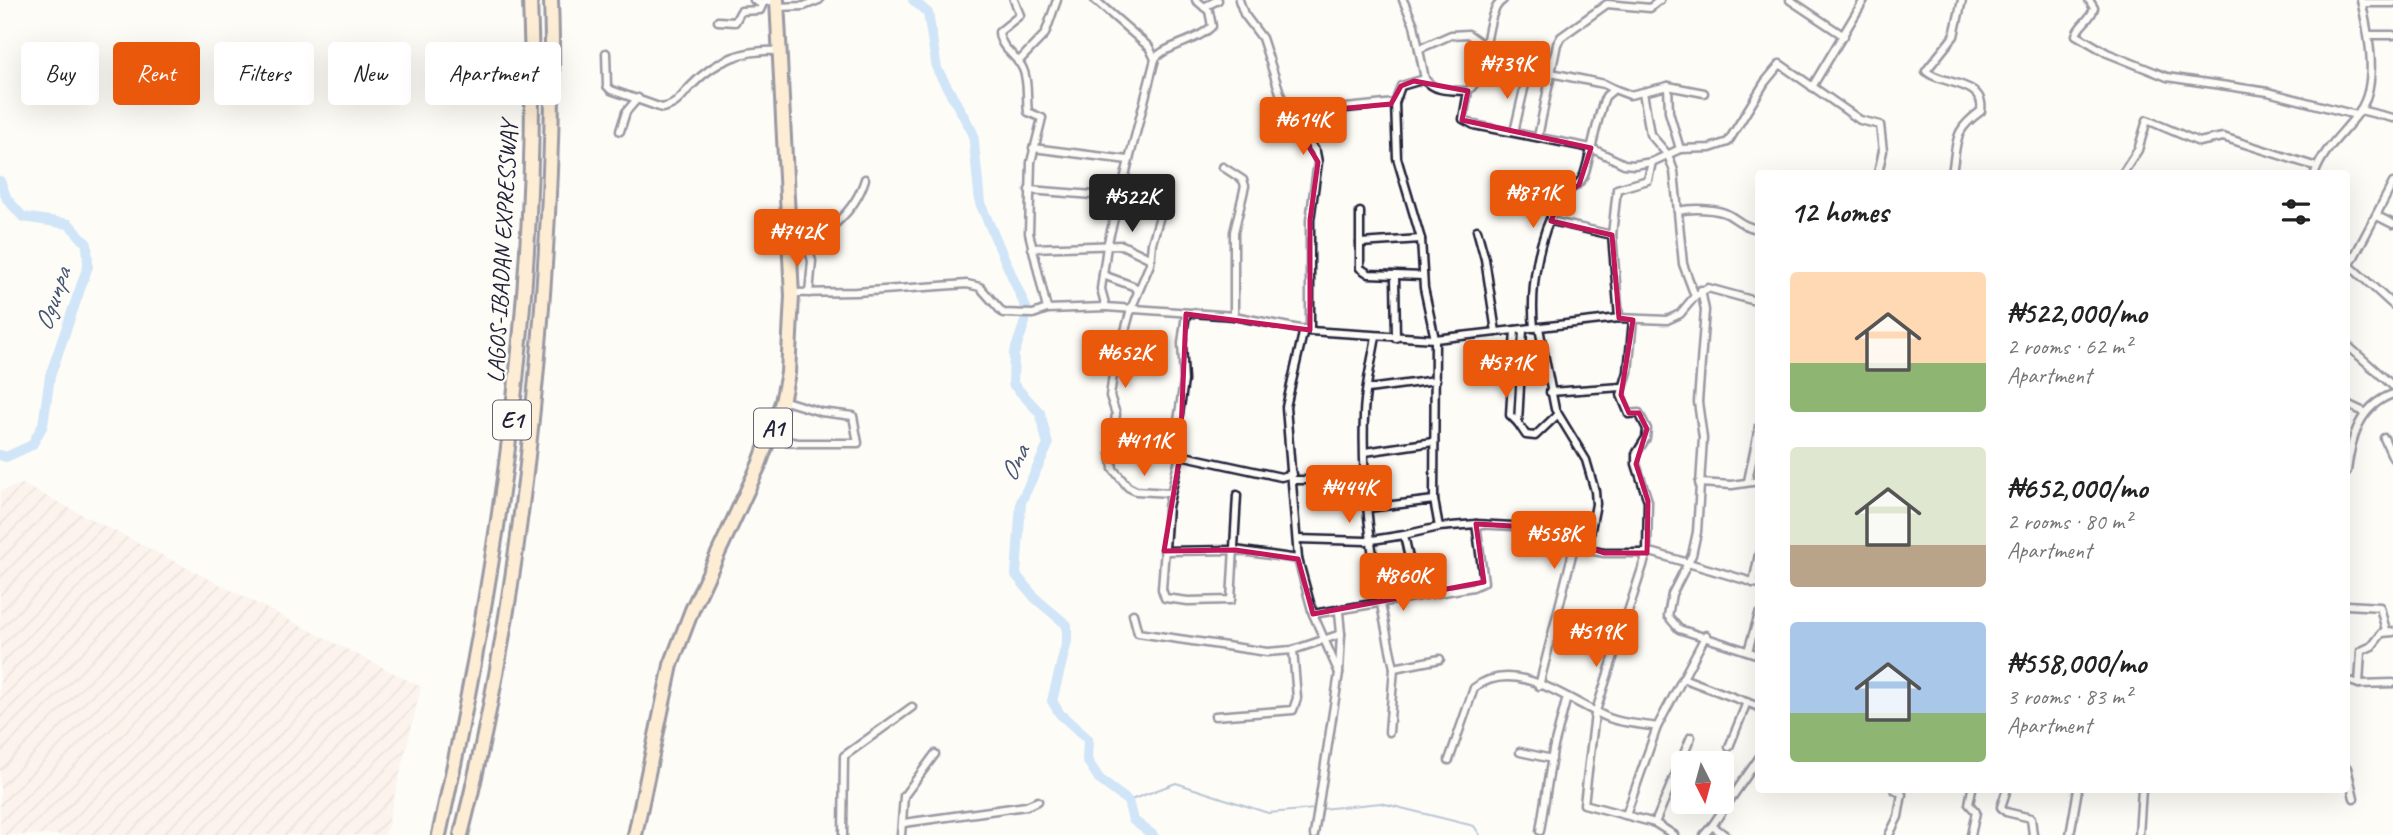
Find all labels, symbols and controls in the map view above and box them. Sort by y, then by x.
chip: Buy [21,42,99,105]
chip: Rent [113,42,200,105]
chip: Filters [214,42,314,105]
chip: New [328,42,411,105]
chip: Apartment [425,42,561,105]
pin: ₦739K [1458,42,1556,101]
text: ₦739K [1480,49,1534,78]
pin: ₦614K [1254,97,1352,157]
text: ₦614K [1276,105,1330,134]
street label: LAGOS-IBADAN EXPRESSWAY [480,115,524,384]
pin: ₦871K [1484,170,1582,230]
pin: ₦522K [1083,174,1181,234]
text: ₦871K [1506,178,1560,207]
text: ₦522K [1105,182,1159,211]
text: 12 homes [1790,193,1888,231]
icon: filters [2277,193,2315,231]
pin: ₦742K [748,210,846,269]
text: ₦742K [770,217,824,246]
water label: Ogunpa [26,261,79,335]
text: ₦522,000/mo [2007,294,2147,332]
icon: home [1846,300,1930,384]
pin: ₦652K [1076,330,1174,390]
text: 2 rooms · 62 m² [2007,332,2131,361]
text: ₦652K [1098,338,1152,367]
pin: ₦571K [1457,340,1555,400]
text: ₦571K [1479,348,1533,377]
text: Apartment [2007,361,2092,390]
road number: E1 [493,400,531,440]
road number: A1 [754,408,792,448]
pin: ₦411K [1095,419,1193,478]
text: ₦411K [1117,426,1171,455]
water label: Ona [992,438,1038,486]
pin: ₦444K [1300,466,1398,525]
text: ₦652,000/mo [2007,469,2147,507]
text: ₦444K [1322,473,1376,502]
icon: home [1846,475,1930,559]
text: 2 rooms · 80 m² [2007,507,2131,536]
pin: ₦558K [1505,512,1603,571]
text: ₦558K [1527,519,1581,548]
text: Apartment [2007,536,2092,565]
pin: ₦860K [1354,554,1452,613]
text: ₦860K [1376,561,1430,590]
pin: ₦519K [1547,610,1645,669]
text: ₦519K [1569,617,1623,646]
text: ₦558,000/mo [2007,644,2146,682]
icon: home [1846,650,1930,734]
text: 3 rooms · 83 m² [2007,682,2131,711]
text: Apartment [2007,711,2092,740]
north arrow [1671,751,1734,814]
map controls [1671,751,1734,814]

